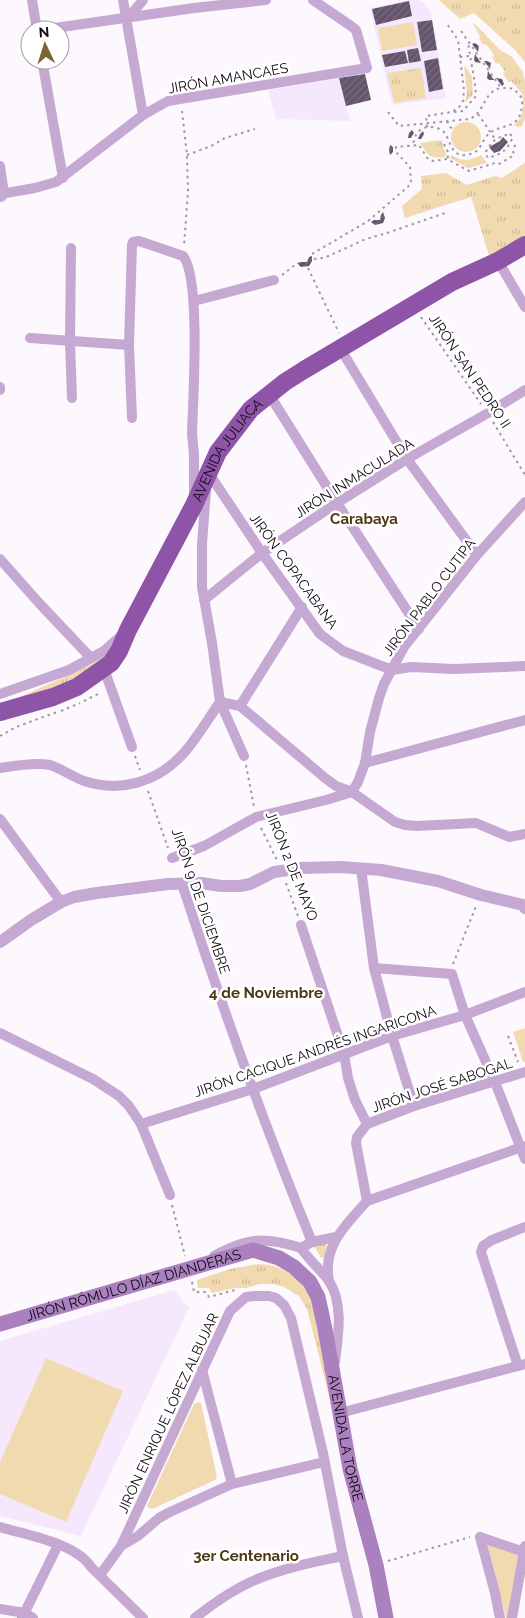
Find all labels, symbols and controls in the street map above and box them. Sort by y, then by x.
north arrow [20,20,70,70]
text: N [38,24,50,40]
street label: JIRÓN AMANCAES [167,58,290,96]
street label: JIRÓN SAN PEDRO II [426,310,515,431]
street label: AVENIDA JULIACA [189,395,266,504]
street label: JIRÓN INMACULADA [291,434,417,521]
street label: JIRÓN COPACABANA [247,509,342,632]
district label: Carabaya [330,510,398,528]
street label: JIRÓN PABLO CUTIPA [379,534,479,659]
street label: JIRÓN 2 DE MAYO [263,808,322,923]
street label: JIRÓN 9 DE DICIEMBRE [169,826,234,976]
district label: 4 de Noviembre [209,984,323,1002]
street label: JIRÓN CACIQUE ANDRÉS INGARICONA [191,1001,439,1100]
street label: JIRÓN JOSÉ SABOGAL [369,1054,514,1115]
street label: JIRÓN RÓMULO DÍAZ DIANDERAS [24,1246,243,1324]
street label: JIRÓN ENRIQUE LÓPEZ ALBUJAR [114,1310,222,1516]
street label: AVENIDA LA TORRE [325,1373,366,1503]
district label: 3er Centenario [193,1547,299,1565]

